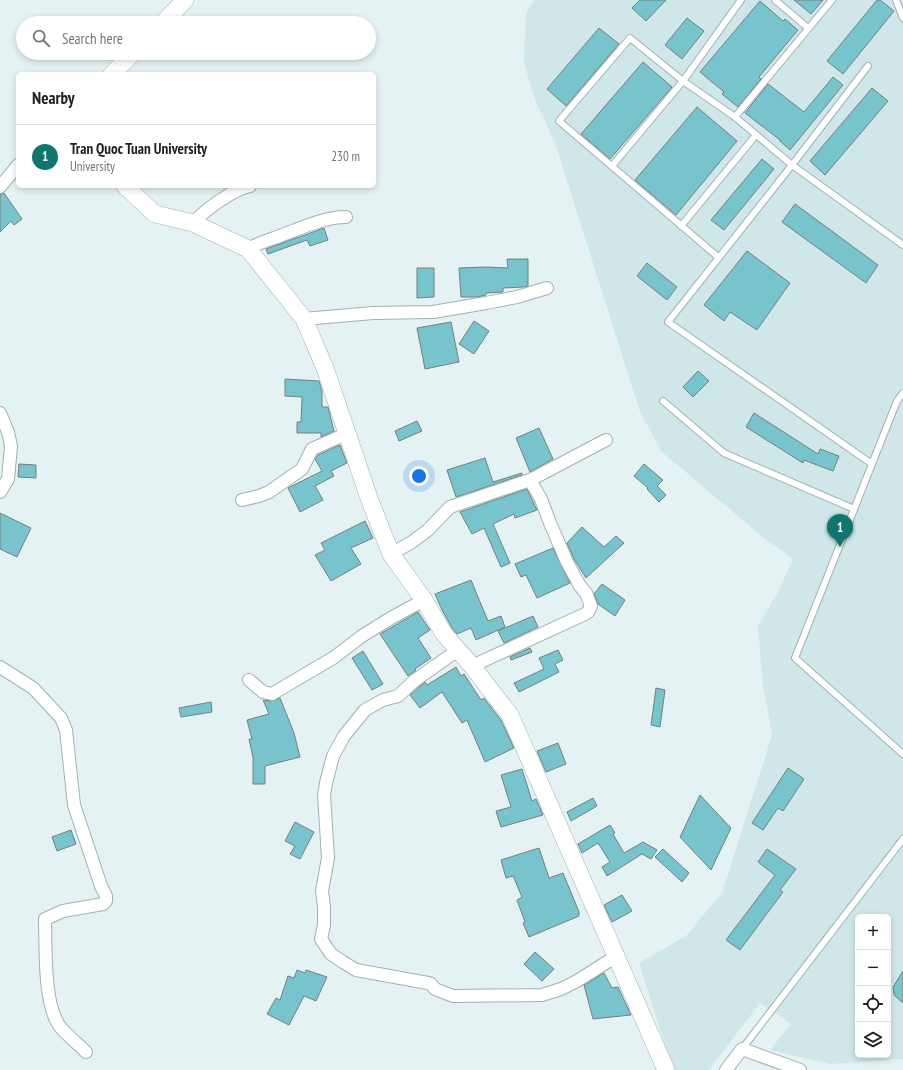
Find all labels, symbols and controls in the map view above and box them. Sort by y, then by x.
search box [16,16,376,60]
icon: search [30,27,52,49]
text: Search here [62,29,123,48]
text: Nearby [32,87,75,109]
text: Tran Quoc Tuan University [70,139,207,158]
text: 1 [42,148,48,165]
text: 230 m [331,148,360,165]
text: University [70,158,115,175]
your location [409,466,429,486]
pin: 1 [827,514,853,547]
map controls [855,914,891,1058]
button: + [855,914,891,950]
button: − [855,950,891,986]
button: locate [855,986,891,1022]
button: layers [855,1022,891,1058]

